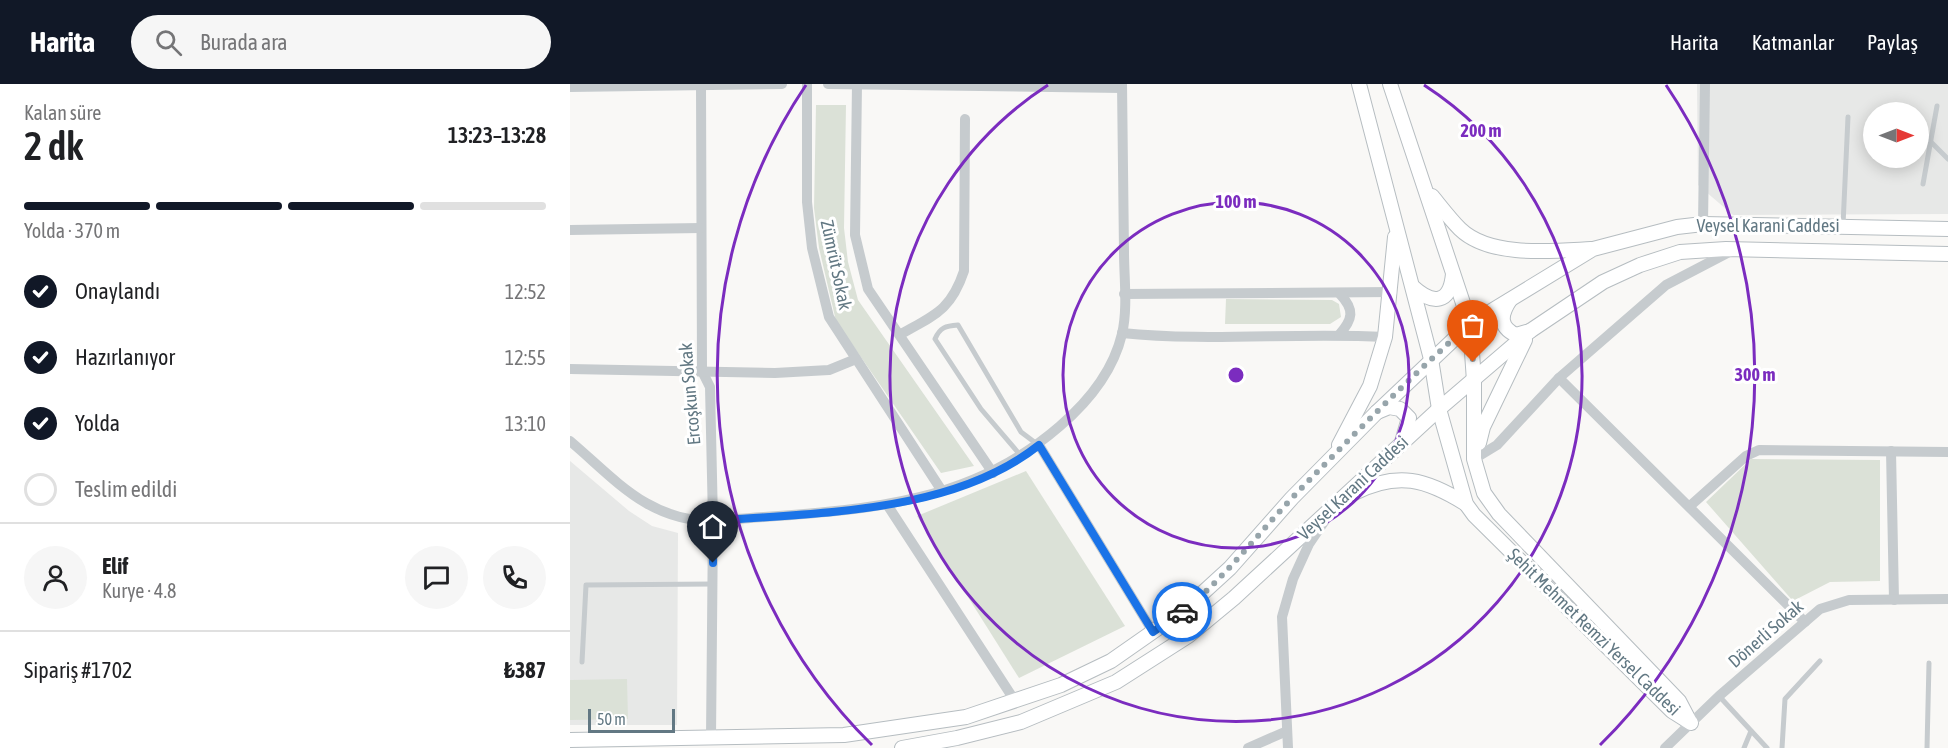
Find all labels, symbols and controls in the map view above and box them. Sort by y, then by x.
search box [131,15,551,69]
text: Harita [30,26,95,58]
icon: search [152,26,185,59]
text: Burada ara [200,29,288,55]
text: Harita [1670,30,1719,54]
text: Katmanlar [1752,30,1834,54]
text: Paylaş [1867,30,1918,54]
text: Kalan süre [24,101,101,124]
north arrow [1863,102,1929,168]
map controls [1863,102,1929,168]
text: 200 m [1461,120,1501,141]
text: 13:23–13:28 [448,122,546,148]
text: 2 dk [24,124,83,168]
text: 100 m [1216,191,1256,212]
street label: Veysel Karani Caddesi [1696,215,1840,236]
street label: Zümrüt Sokak [817,218,856,312]
text: Yolda · 370 m [24,219,120,242]
icon: check [24,275,57,308]
text: Onaylandı [75,278,160,304]
text: 12:52 [505,280,546,303]
pin [1447,300,1498,362]
icon: bag [1456,309,1489,342]
icon: check [24,341,57,374]
street label: Ercoşkun Sokak [675,342,704,446]
text: Hazırlanıyor [75,344,175,370]
text: 12:55 [505,346,546,369]
text: 300 m [1735,364,1775,385]
centre of rings [1226,365,1246,385]
icon: check [24,407,57,440]
text: Yolda [75,410,120,436]
text: 13:10 [505,412,546,435]
street label: Veysel Karani Caddesi [1293,431,1412,544]
text: Teslim edildi [75,476,177,502]
pin [687,501,738,563]
icon: home [696,510,729,543]
street label: Şehit Mehmet Remzi Yersel Caddesi [1504,544,1685,720]
button: person [24,546,87,609]
button: chat [405,546,468,609]
button: phone [483,546,546,609]
text: Elif [102,553,128,579]
text: Kurye · 4.8 [102,579,176,602]
courier [1152,582,1212,642]
street label: Dönerli Sokak [1724,595,1807,672]
icon: car [1166,596,1199,629]
text: Sipariş #1702 [24,657,132,683]
text: ₺387 [504,657,546,683]
scale bar [588,706,675,734]
text: 50 m [597,710,626,728]

